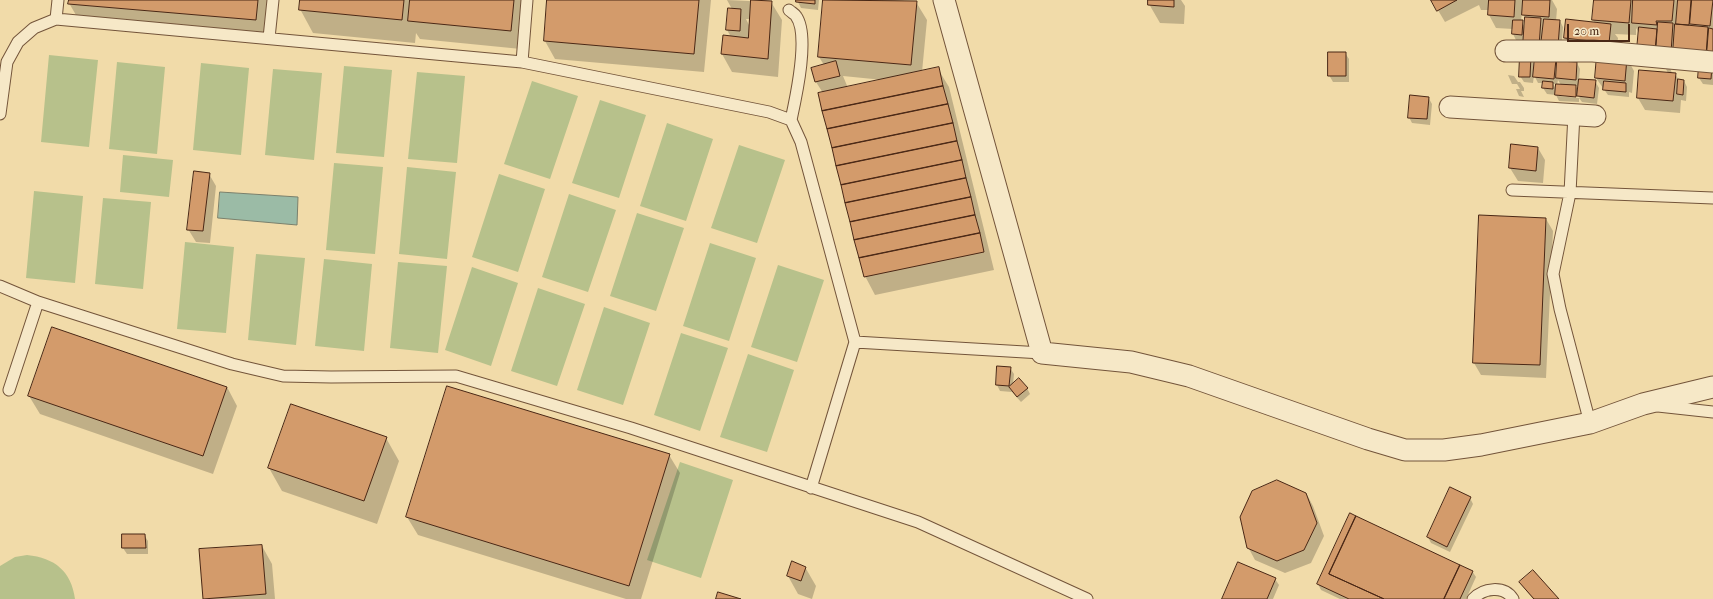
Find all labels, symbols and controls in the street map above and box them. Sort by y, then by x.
scale bar [1569,16,1632,42]
text: 20 m [1574,24,1599,38]

